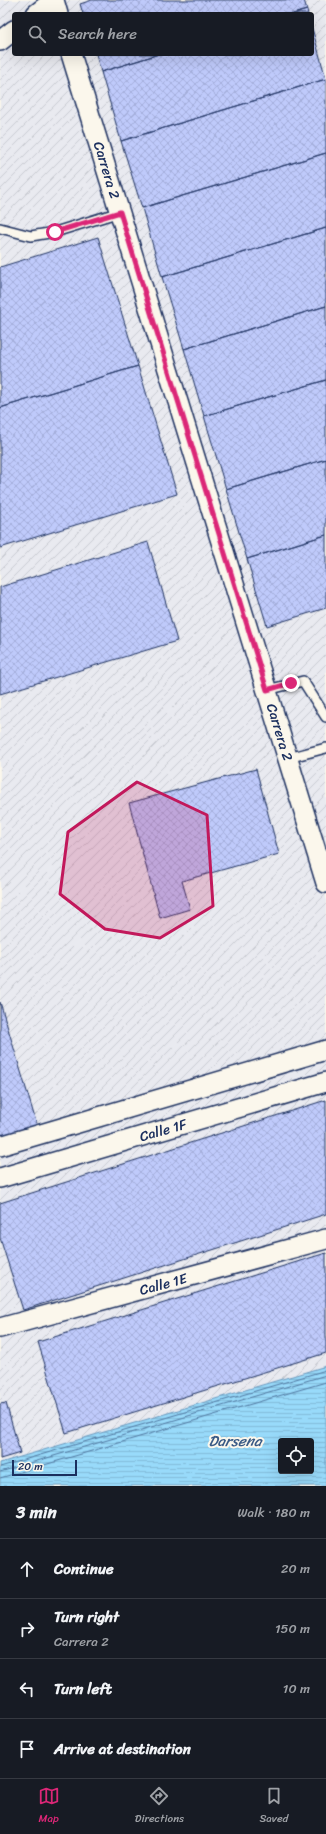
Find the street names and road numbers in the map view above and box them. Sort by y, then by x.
street label: Carrera 2 [86,138,127,202]
street label: Carrera 2 [259,700,300,764]
street label: Calle 1F [137,1111,191,1149]
street label: Calle 1E [137,1266,191,1303]

